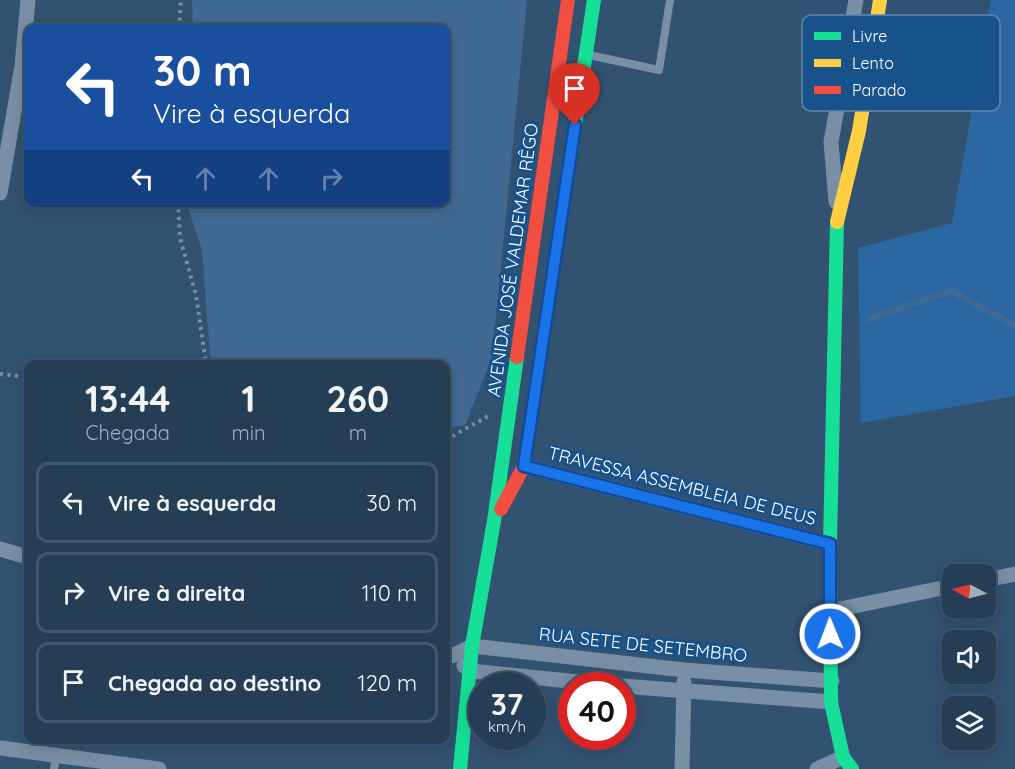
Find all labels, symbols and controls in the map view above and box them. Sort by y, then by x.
legend [802,15,1000,111]
text: Livre [852,26,887,46]
text: 30 m [153,44,252,97]
icon: left [54,48,132,126]
text: Lento [852,53,894,73]
pin [549,63,600,125]
icon: arrive [558,72,591,105]
text: Parado [852,80,906,100]
text: Vire à esquerda [153,96,350,130]
street label: AVENIDA JOSÉ VALDEMAR RÊGO [482,121,543,398]
icon: left [126,162,159,195]
icon: ahead [189,162,222,195]
icon: ahead [252,162,285,195]
icon: right [315,162,348,195]
text: 13:44 [85,376,170,421]
text: 1 [241,376,256,421]
text: 260 [327,376,389,421]
text: Chegada [86,420,170,445]
text: min [231,420,266,445]
text: m [349,420,367,445]
street label: TRAVESSA ASSEMBLEIA DE DEUS [546,441,819,530]
icon: left [57,486,90,519]
text: Vire à esquerda [108,489,276,517]
text: 30 m [366,489,417,517]
north arrow [942,564,996,618]
map controls [942,564,996,750]
icon: right [57,576,90,609]
text: Vire à direita [108,579,245,607]
text: 110 m [362,579,417,607]
position arrow [798,602,862,666]
street label: RUA SETE DE SETEMBRO [538,622,748,667]
button: sound [942,630,996,684]
icon: arrive [57,666,90,699]
text: Chegada ao destino [108,669,321,697]
text: 120 m [358,669,417,697]
speed limit sign: 40 [558,672,636,750]
text: 37 [491,685,523,723]
button: layers [942,696,996,750]
text: km/h [488,717,526,736]

